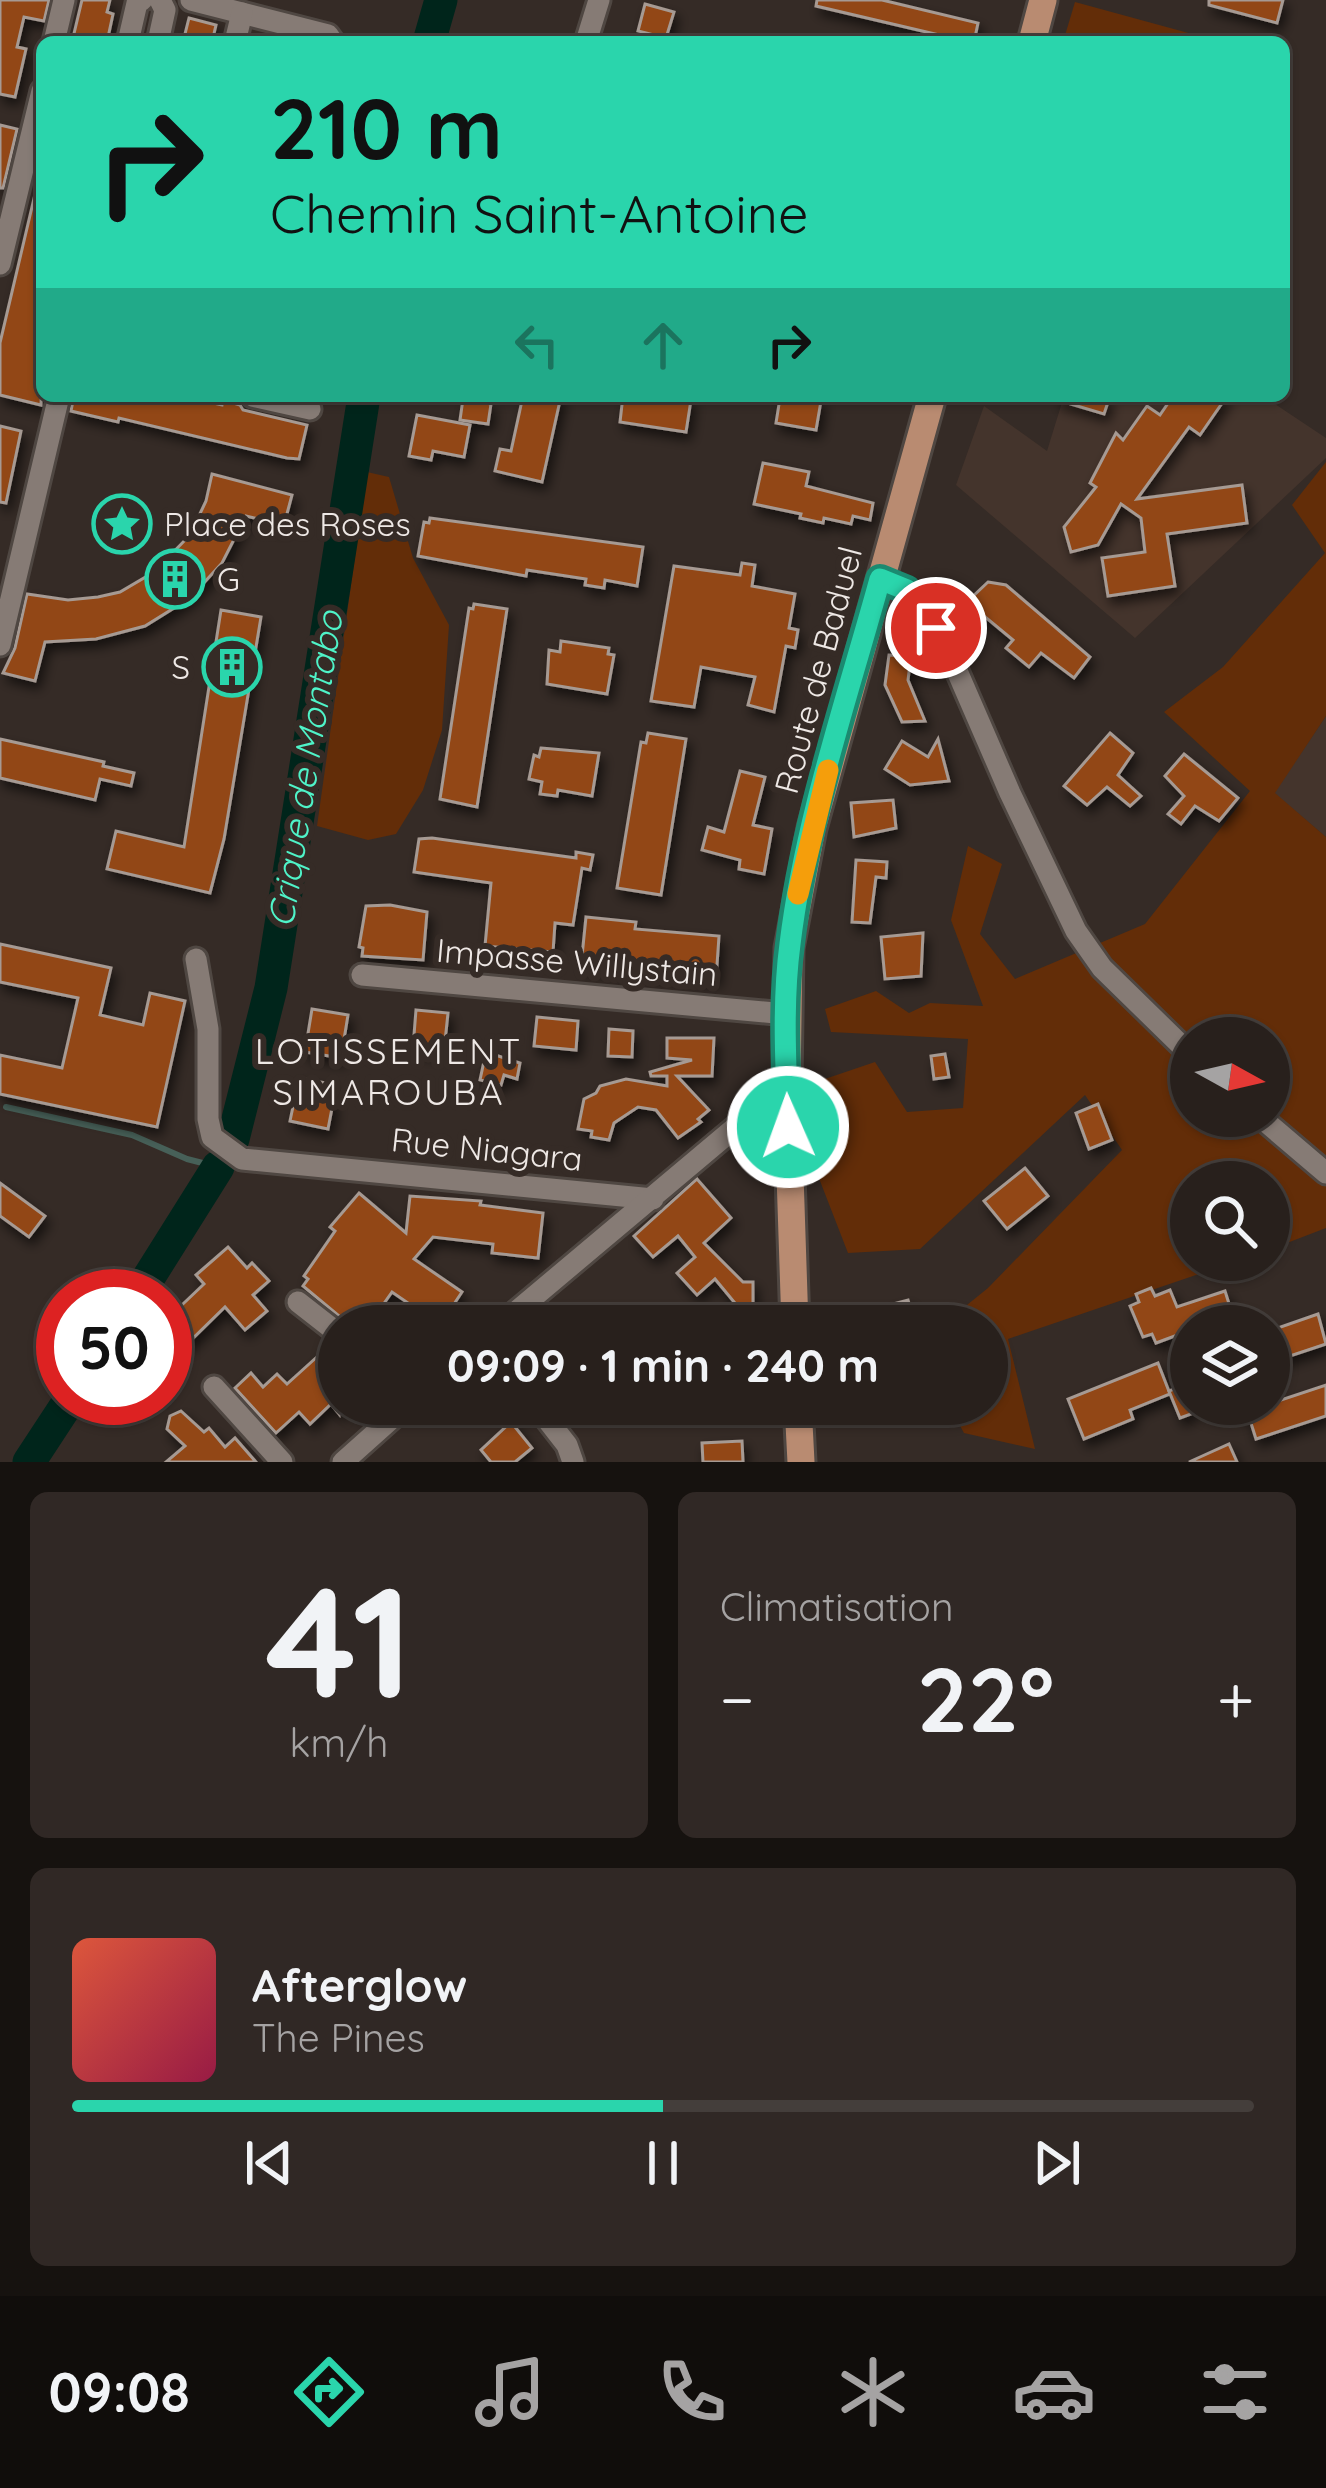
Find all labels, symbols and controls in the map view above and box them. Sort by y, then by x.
text: 210 m [270,75,503,180]
icon: right [72,84,228,240]
text: Chemin Saint-Antoine [270,179,809,247]
icon: left [504,312,570,378]
icon: ahead [630,312,696,378]
icon: right [756,312,822,378]
place icon: Place des Roses [91,493,153,555]
place label: Place des Roses [164,503,411,544]
street label: Route de Baduel [765,542,870,798]
building icon: G [144,548,206,610]
place label: G [217,558,240,599]
pin [885,577,987,679]
icon: arrive [903,595,969,661]
water label: Crique de Montabo [257,606,352,930]
building icon: S [201,636,263,698]
place label: S [171,646,190,687]
street label: Impasse Willystain [435,929,719,994]
north arrow [1170,1017,1290,1137]
map controls [1170,1017,1290,1425]
district label: LOTISSEMENT SIMAROUBA [255,1028,523,1114]
position arrow [725,1064,851,1190]
street label: Rue Niagara [389,1118,585,1179]
button: search [1170,1161,1290,1281]
speed limit sign: 50 [36,1269,192,1425]
button: layers [1170,1305,1290,1425]
text: 09:09 · 1 min · 240 m [447,1337,879,1393]
text: 41 [265,1542,413,1737]
text: Climatisation [720,1582,953,1631]
text: 22° [917,1642,1054,1755]
text: − [720,1657,754,1740]
text: + [1217,1657,1254,1740]
text: km/h [290,1718,388,1767]
text: Afterglow [252,1957,467,2013]
text: The Pines [252,2013,425,2062]
icon: previous [236,2130,302,2196]
icon: pause [630,2130,696,2196]
icon: next [1024,2130,1090,2196]
icon: directions [287,2350,371,2434]
icon: music [468,2350,552,2434]
icon: phone [650,2350,734,2434]
icon: climate [831,2350,915,2434]
icon: car [1012,2350,1096,2434]
icon: filters [1193,2350,1277,2434]
text: 09:08 [49,2358,190,2426]

